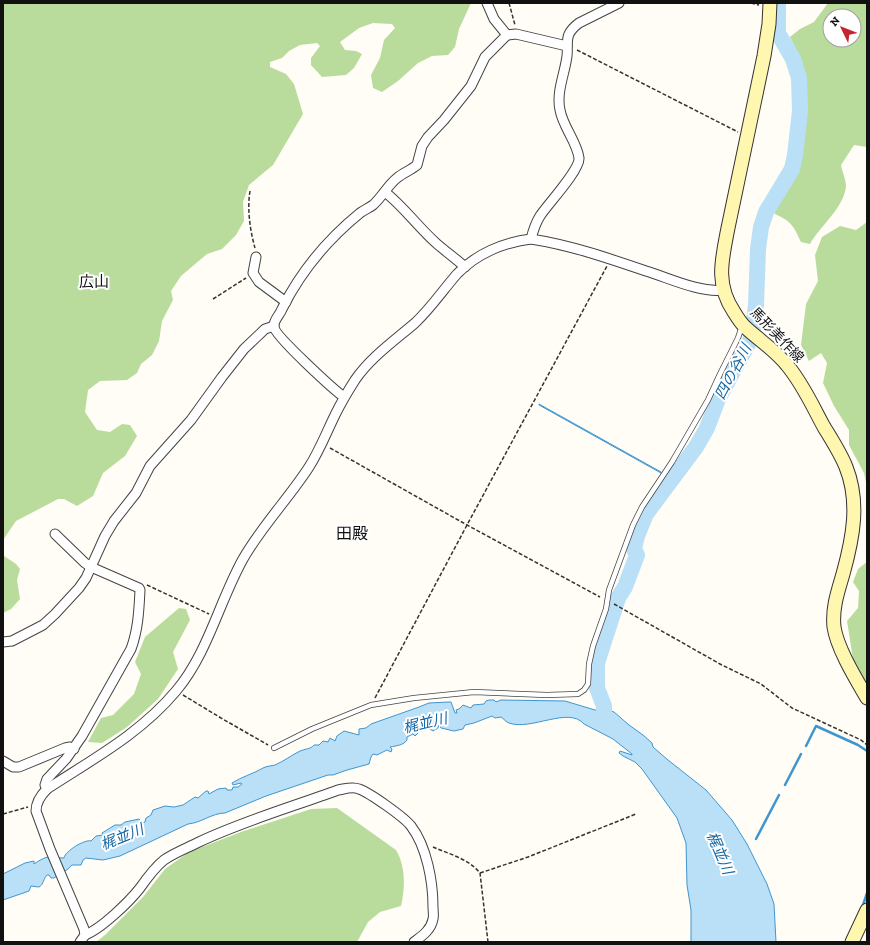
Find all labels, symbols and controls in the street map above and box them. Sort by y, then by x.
north arrow [822,8,862,48]
text: N [827,14,843,29]
district label: 広山 [79,273,109,291]
street label: 馬形美作線 [747,304,807,366]
water label: 四の谷川 [711,340,756,403]
district label: 田殿 [336,524,368,543]
water label: 梶並川 [401,709,451,737]
water label: 梶並川 [98,819,148,854]
water label: 梶並川 [703,829,738,879]

